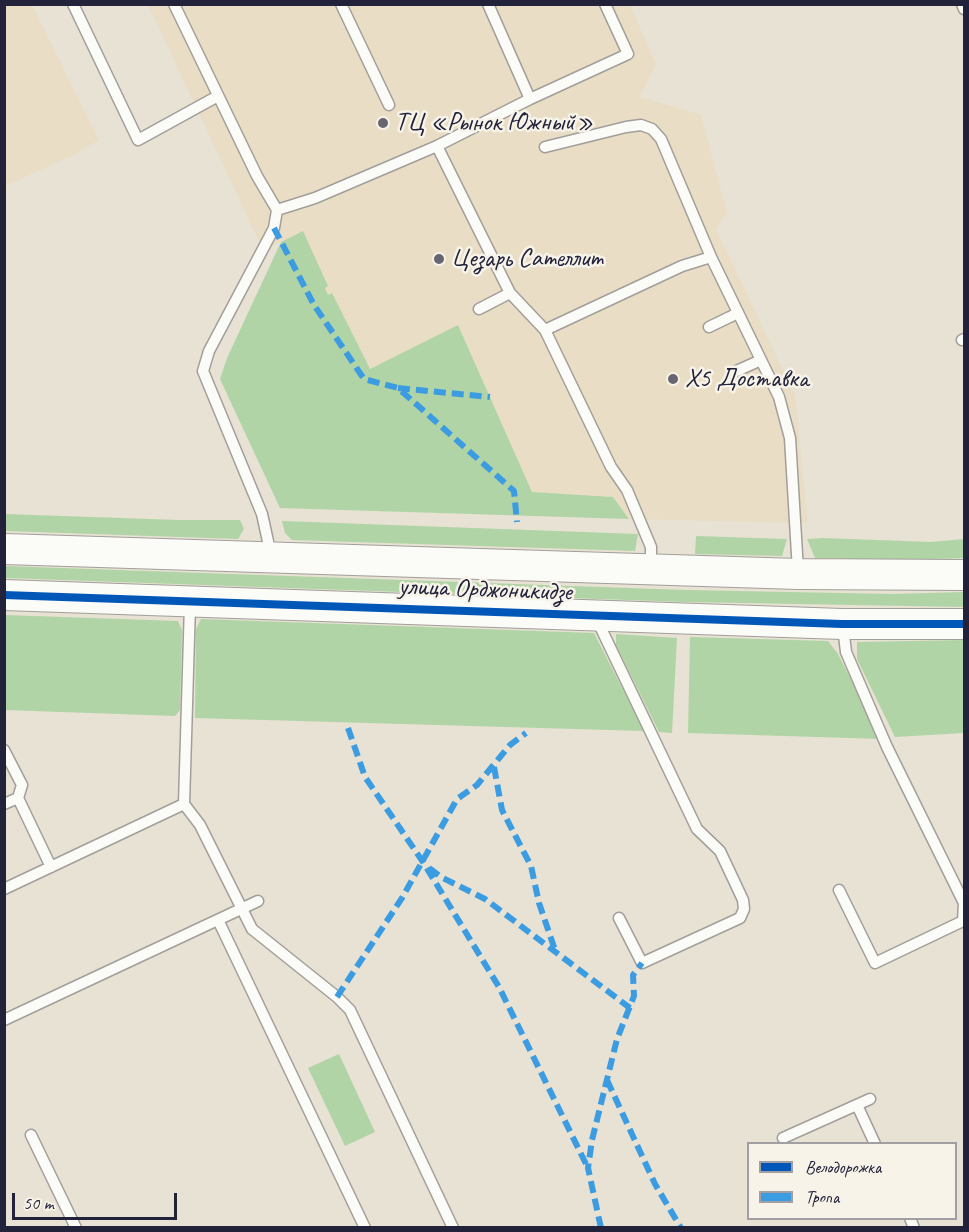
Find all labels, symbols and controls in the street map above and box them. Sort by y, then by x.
place label: ТЦ «Рынок Южный» [395,107,593,139]
marker: ТЦ «Рынок Южный» [376,116,390,130]
place label: Цезарь Сателлит [451,243,602,275]
marker: Цезарь Сателлит [432,252,446,266]
place label: X5 Доставка [685,363,808,395]
marker: X5 Доставка [666,372,680,386]
street label: улица Орджоникидзе [398,571,572,609]
legend [747,1142,957,1220]
text: Велодорожка [805,1156,881,1178]
scale bar [15,1181,180,1219]
text: Тропа [805,1186,839,1208]
text: 50 m [23,1192,54,1214]

